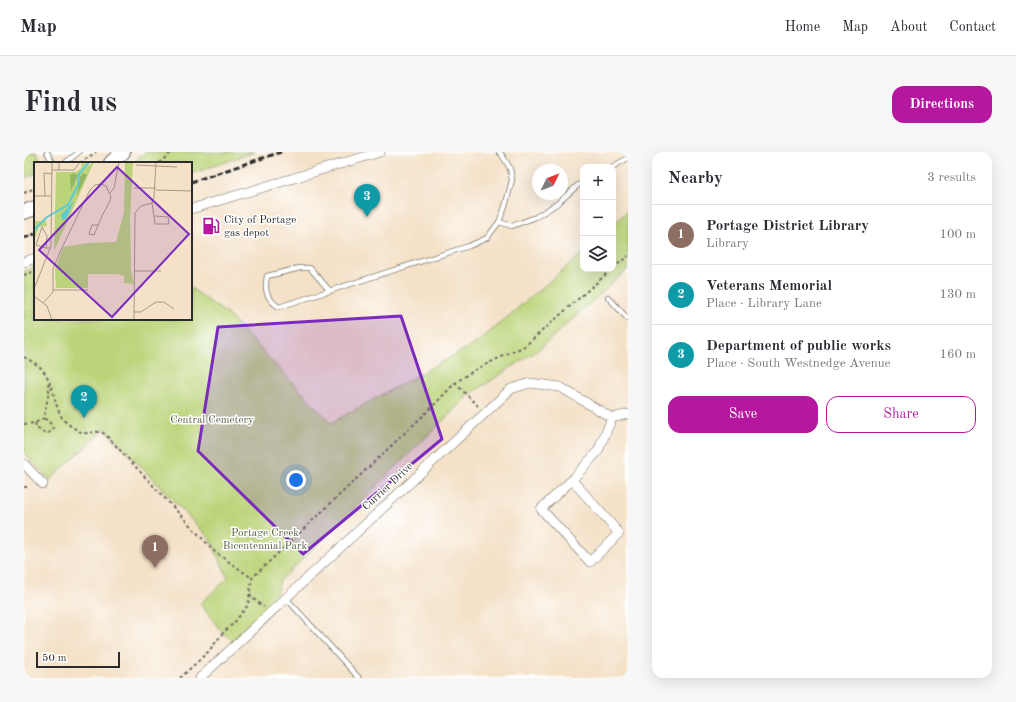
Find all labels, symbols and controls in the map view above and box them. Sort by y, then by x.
text: Map [20,18,57,37]
text: Home [785,20,820,34]
text: Map [842,20,868,34]
text: About [890,20,927,34]
text: Contact [949,20,996,34]
button: Directions [892,86,992,123]
text: Find us [24,90,117,118]
inset map [34,162,192,320]
north arrow [532,164,568,200]
map controls [580,164,616,272]
button: + [580,164,616,200]
text: Nearby [668,170,723,187]
text: 3 results [927,171,976,184]
pin: 3 [354,184,380,217]
button: − [580,200,616,236]
place label: City of Portage gas depot [224,215,296,239]
fuel station icon: City of Portage gas depot [201,216,221,236]
text: Portage District Library [706,219,869,234]
text: 1 [677,228,685,241]
text: 100 m [939,228,976,241]
button: layers [580,236,616,272]
text: Library [706,237,749,250]
text: Veterans Memorial [706,279,832,294]
text: 2 [677,288,685,301]
text: 130 m [939,288,976,301]
text: Place · Library Lane [706,297,822,310]
text: Department of public works [706,339,891,354]
text: 3 [677,348,685,361]
text: 160 m [939,348,976,361]
text: Place · South Westnedge Avenue [706,357,891,370]
pin: 2 [71,385,97,418]
button: Save [668,396,818,433]
button: Share [826,396,976,433]
park label: Central Cemetery [170,415,254,426]
street label: Currier Drive [361,461,415,513]
your location [286,470,306,490]
park label: Portage Creek Bicentennial Park [223,528,307,552]
pin: 1 [142,535,168,568]
scale bar [36,650,120,669]
text: 50 m [42,653,67,664]

